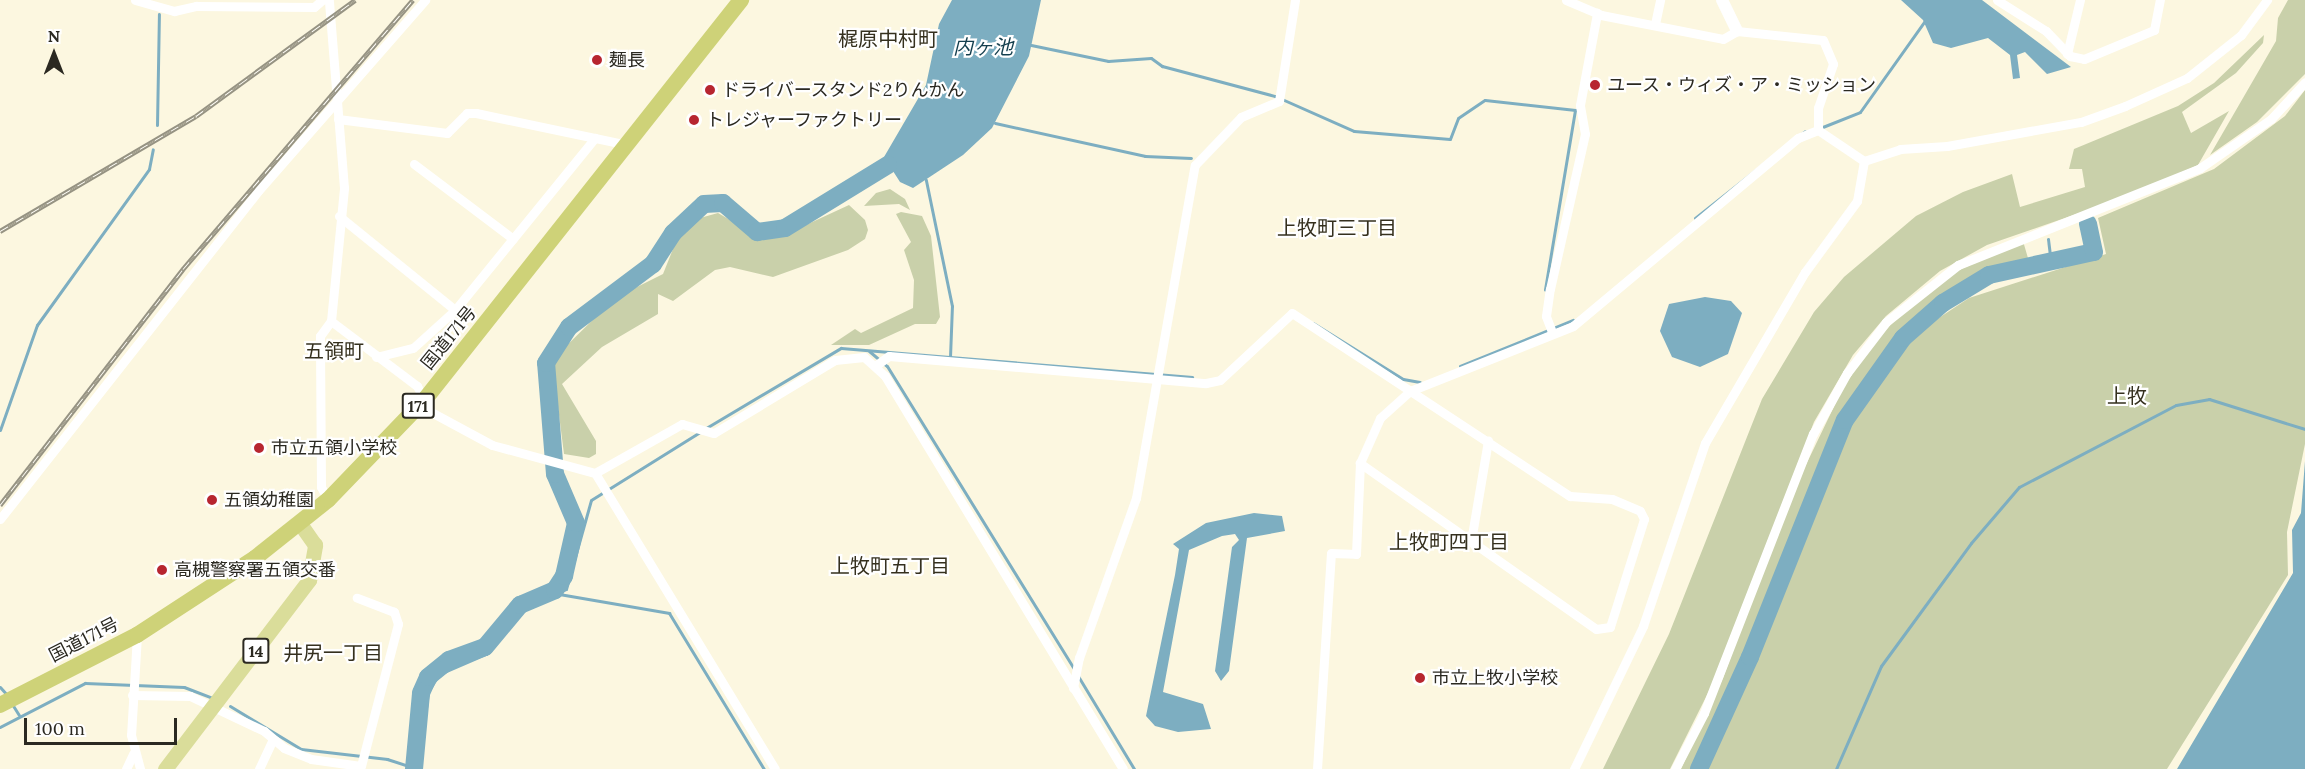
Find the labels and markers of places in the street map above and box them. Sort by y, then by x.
place label: 麺長 [609,49,645,71]
marker: 麺長 [590,53,604,67]
place label: ユース・ウィズ・ア・ミッション [1607,74,1877,96]
marker: ユース・ウィズ・ア・ミッション [1588,78,1602,92]
place label: ドライバースタンド2りんかん [722,79,966,101]
marker: ドライバースタンド2りんかん [703,83,717,97]
place label: トレジャーファクトリー [706,109,904,131]
marker: トレジャーファクトリー [687,113,701,127]
place label: 市立五領小学校 [271,437,397,459]
marker: 市立五領小学校 [252,441,266,455]
place label: 五領幼稚園 [224,489,314,511]
marker: 五領幼稚園 [205,493,219,507]
place label: 高槻警察署五領交番 [174,559,336,581]
marker: 高槻警察署五領交番 [155,563,169,577]
place label: 市立上牧小学校 [1432,667,1558,689]
marker: 市立上牧小学校 [1413,671,1427,685]

